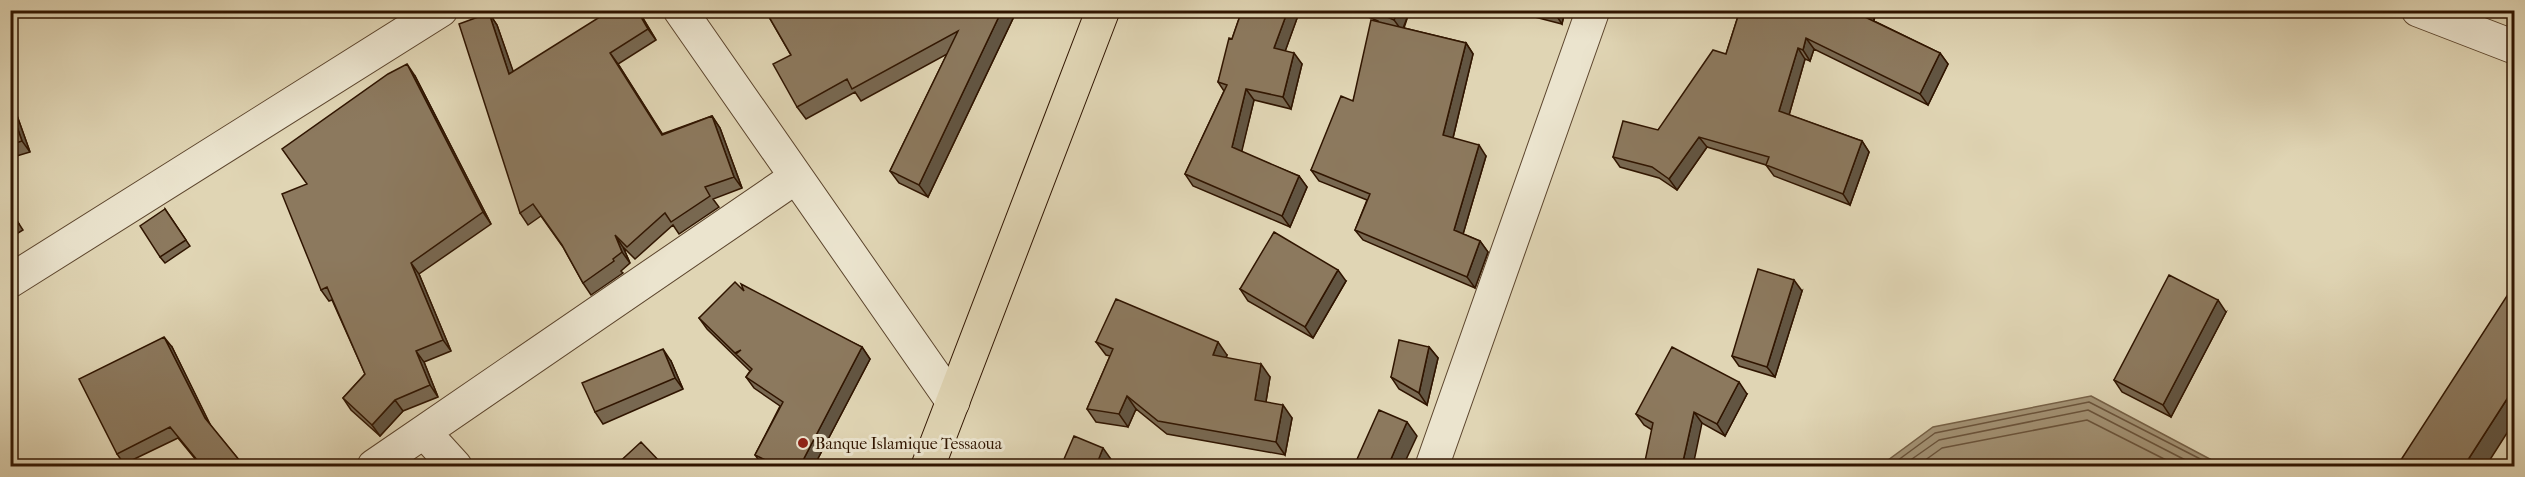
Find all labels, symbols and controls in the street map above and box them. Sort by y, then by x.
place label: Banque Islamique Tessaoua [815,434,1003,453]
marker: Banque Islamique Tessaoua [796,436,810,450]

